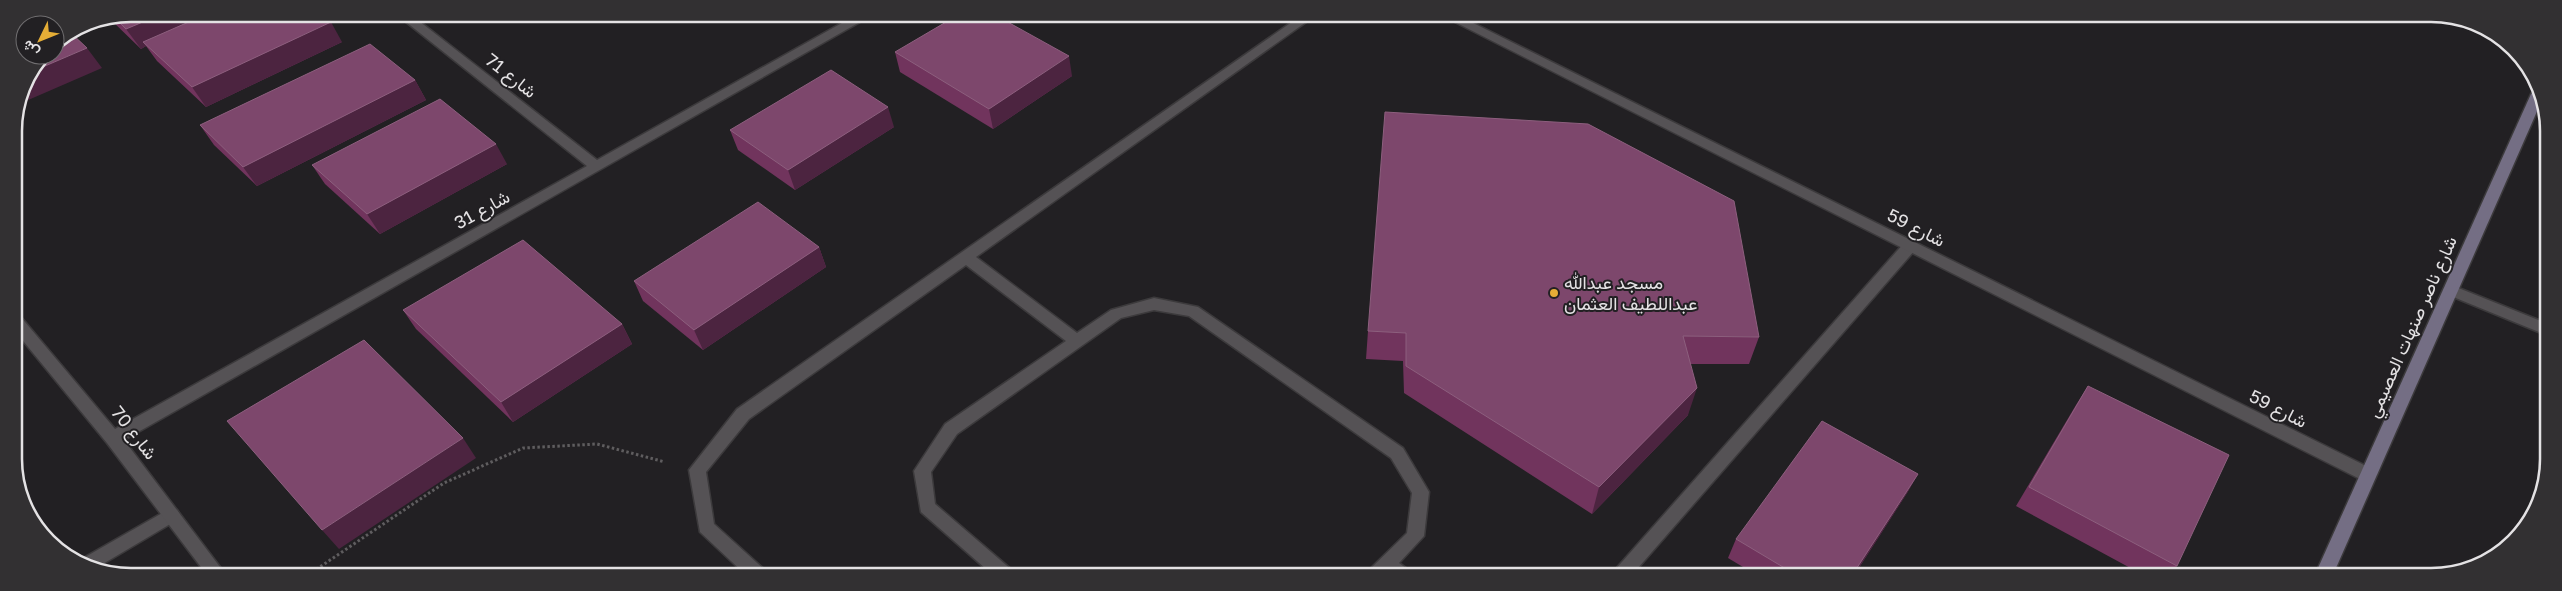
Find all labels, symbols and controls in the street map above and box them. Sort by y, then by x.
north arrow [15,15,65,65]
text: ش [18,36,43,61]
street label: شارع 71 [480,48,542,104]
street label: شارع 31 [450,185,514,235]
street label: شارع 59 [1883,203,1949,253]
street label: شارع ناصر صنهات العصيمي [2361,233,2466,423]
place label: مسجد عبدالله عبداللطيف العثمان [1564,271,1698,314]
marker: مسجد عبدالله عبداللطيف العثمان [1548,287,1560,299]
street label: شارع 59 [2245,384,2311,434]
street label: شارع 70 [106,401,162,465]

